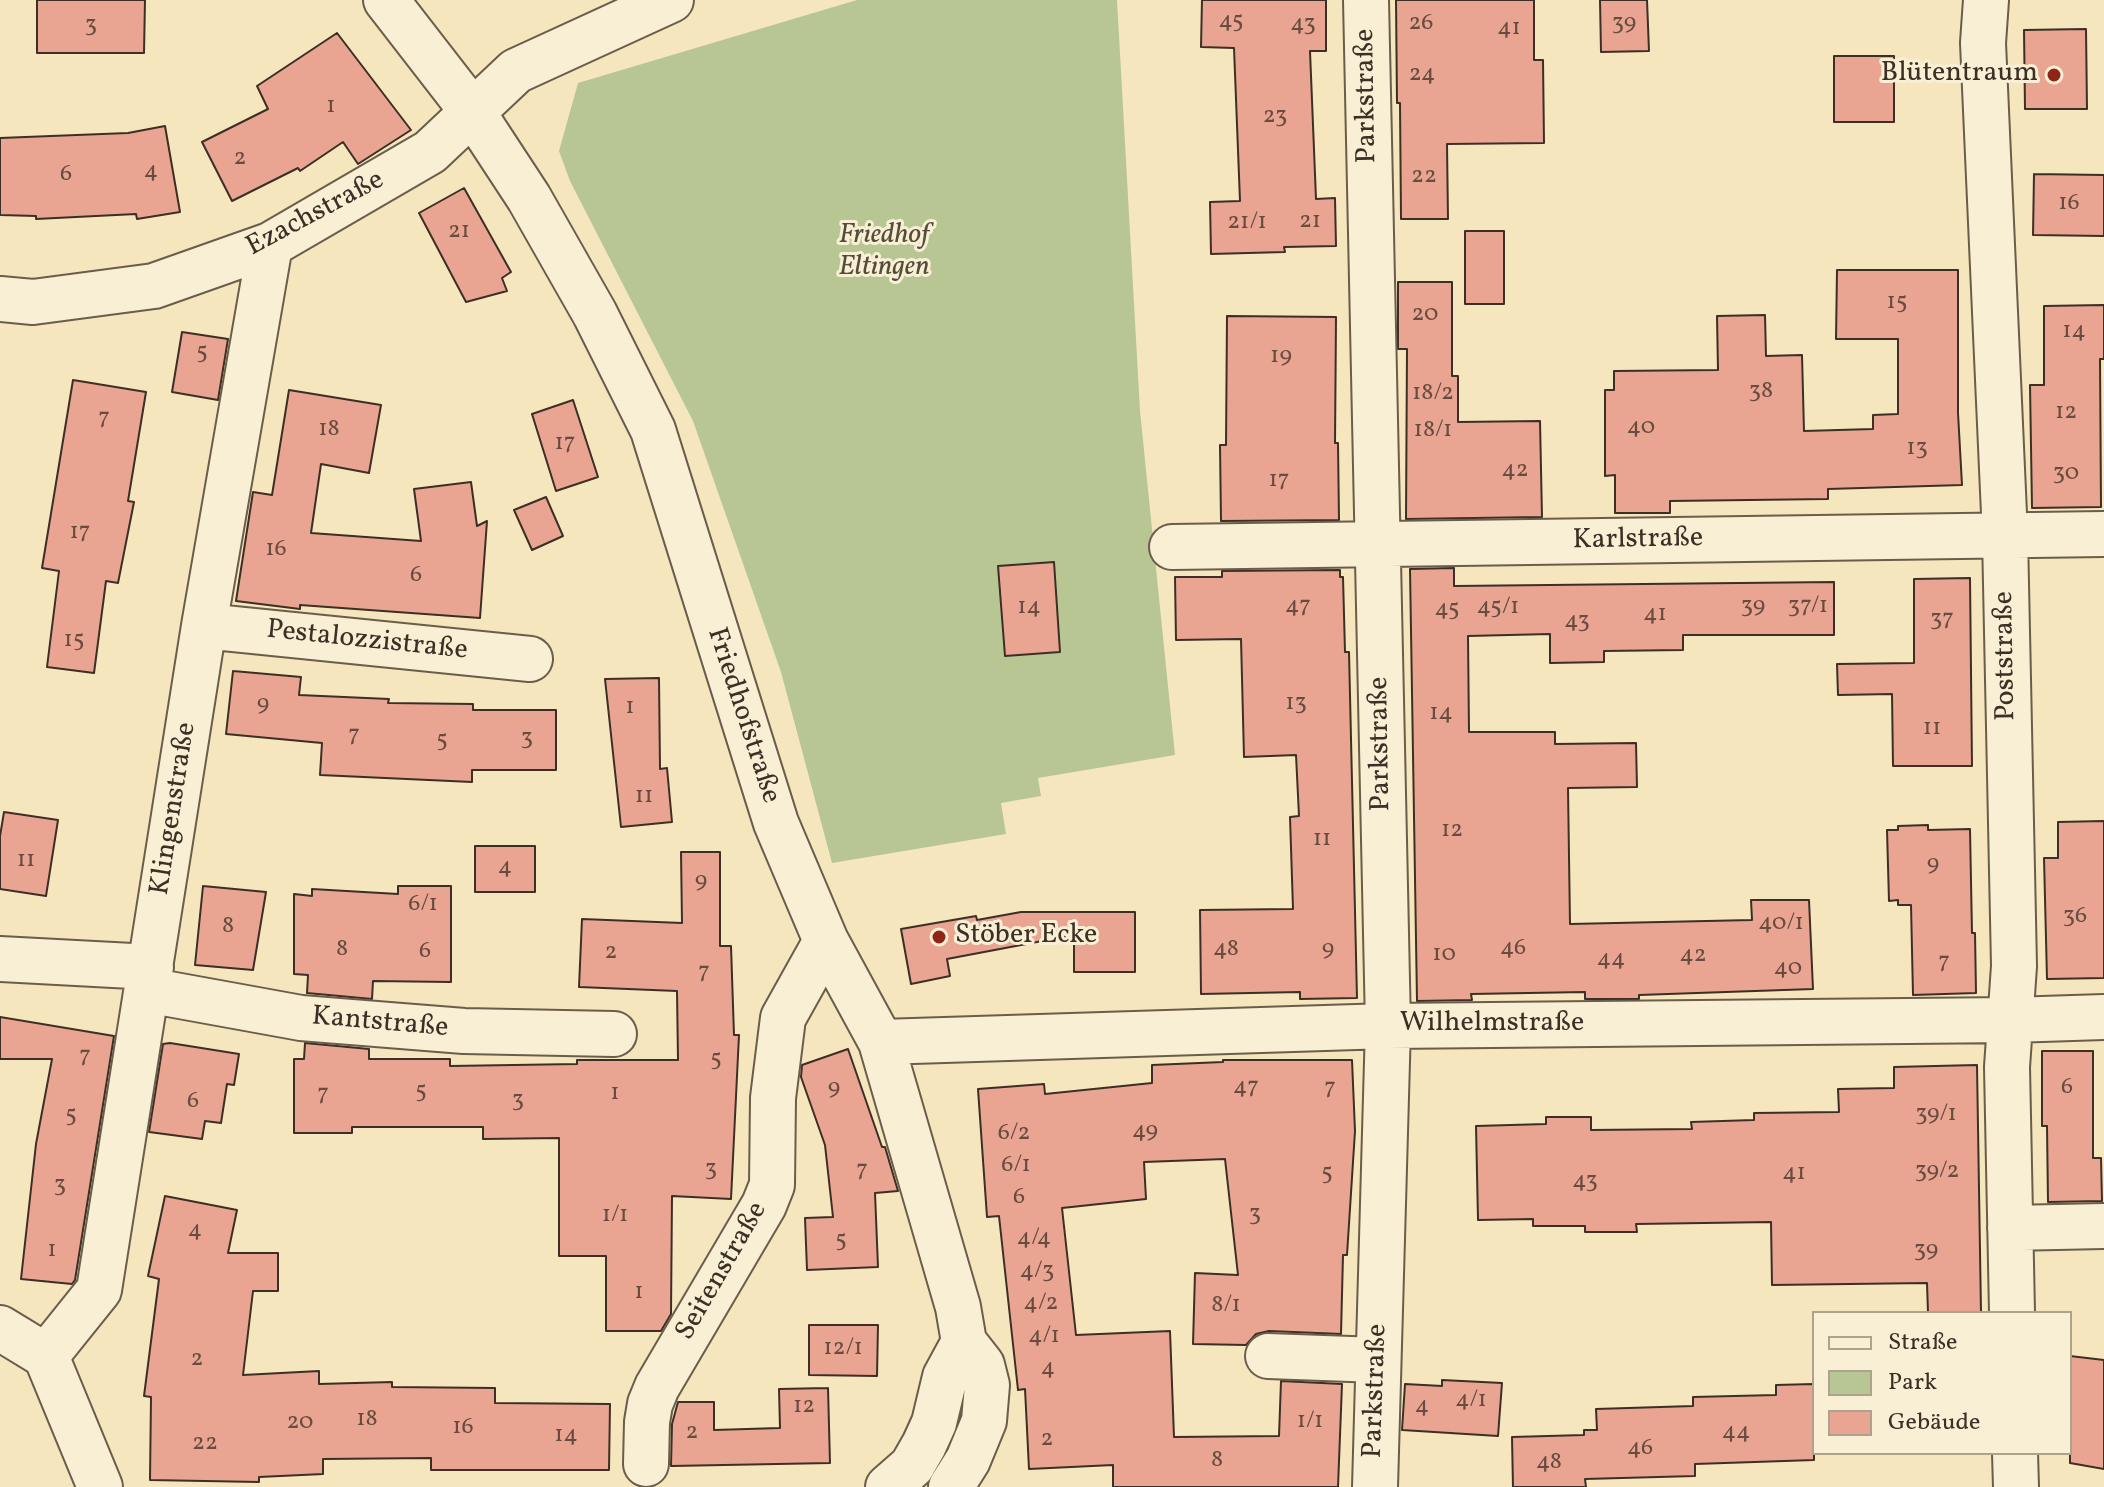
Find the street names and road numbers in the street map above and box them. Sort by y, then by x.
street label: Parkstraße [1350,28,1386,164]
street label: Ezachstraße [242,165,390,265]
street label: Karlstraße [1572,523,1704,559]
street label: Poststraße [1989,591,2025,721]
street label: Pestalozzistraße [265,615,469,669]
street label: Friedhofstraße [698,624,786,808]
street label: Parkstraße [1364,676,1400,812]
street label: Klingenstraße [145,720,205,898]
street label: Kantstraße [310,1001,450,1047]
street label: Wilhelmstraße [1400,1008,1584,1042]
street label: Seitenstraße [670,1197,776,1347]
street label: Parkstraße [1358,1323,1396,1459]

